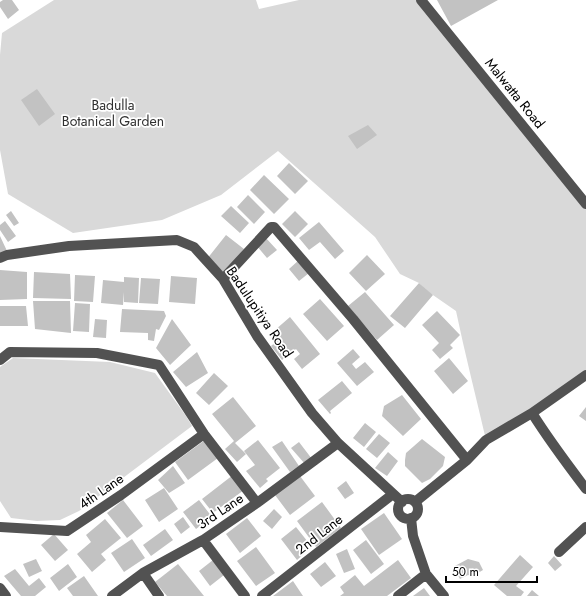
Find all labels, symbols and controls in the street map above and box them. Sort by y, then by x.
street label: Malwatta Road [480,54,550,132]
park label: Badulla Botanical Garden [62,95,164,131]
street label: Badulupitiya Road [222,262,298,362]
street label: 4th Lane [75,468,127,514]
street label: 3rd Lane [193,488,247,534]
street label: 2nd Lane [291,509,347,559]
scale bar [446,558,537,584]
text: 50 m [452,563,479,581]

